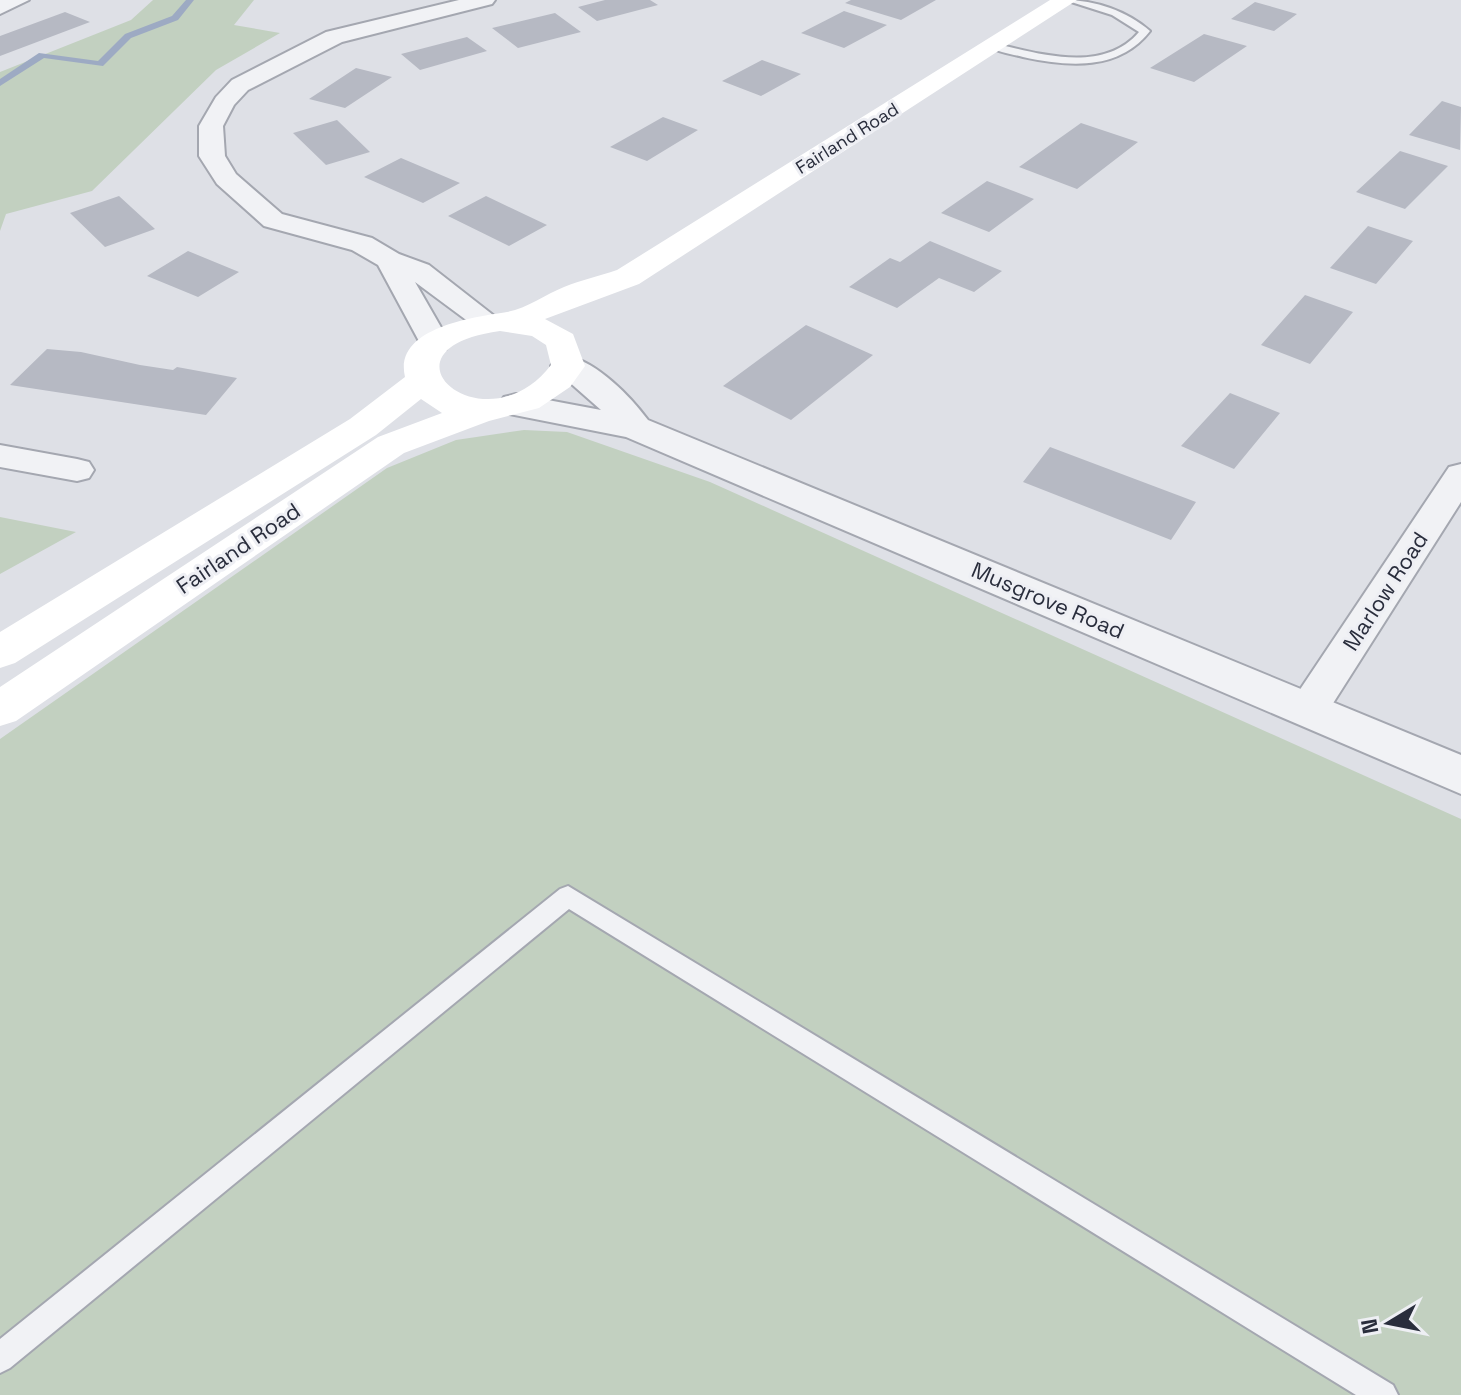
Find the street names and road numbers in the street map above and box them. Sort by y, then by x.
street label: Fairland Road [791,97,903,179]
street label: Fairland Road [171,496,305,600]
street label: Marlow Road [1336,526,1434,656]
street label: Musgrove Road [967,555,1129,645]

